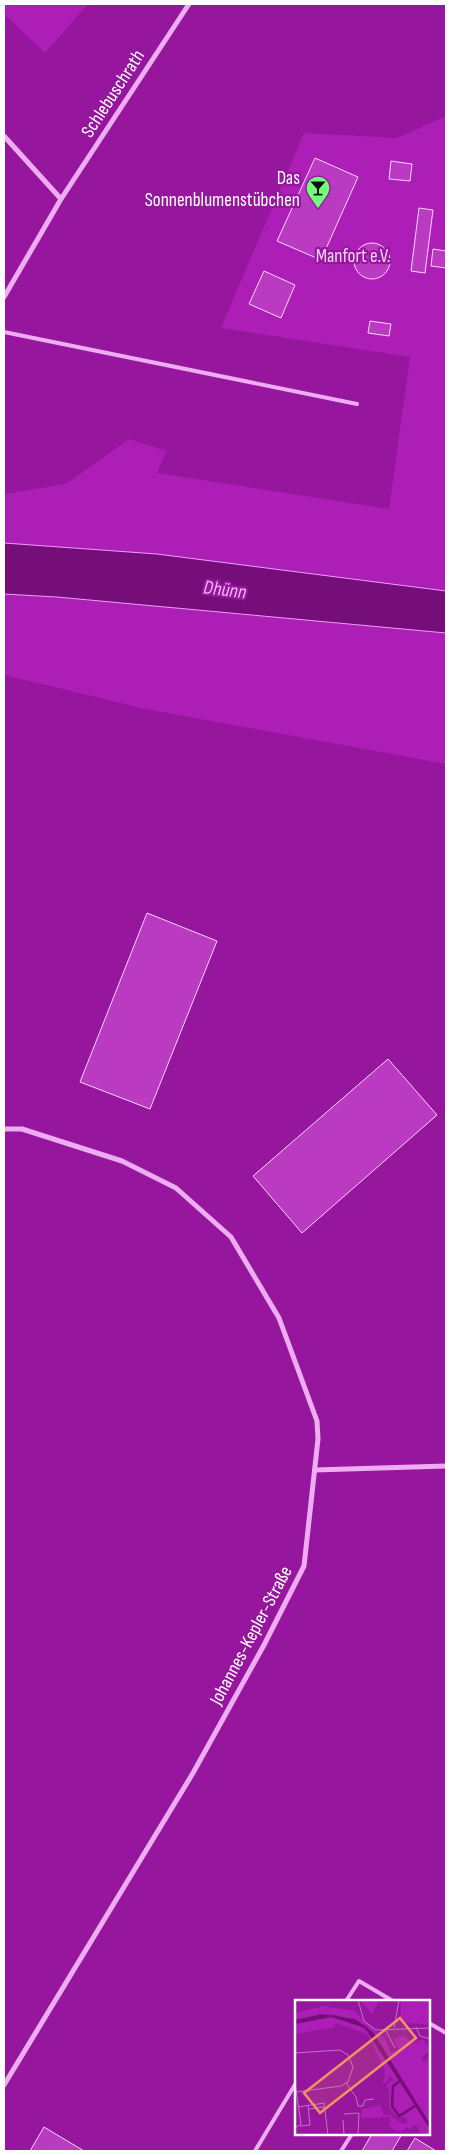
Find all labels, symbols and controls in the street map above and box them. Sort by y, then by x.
street label: Schlebuschrath [76,46,150,142]
place label: Das Sonnenblumenstübchen [145,167,300,212]
bar icon: Das Sonnenblumenstübchen [305,175,331,209]
park label: Manfort e.V. [316,245,390,268]
water label: Dhünn [202,575,248,605]
street label: Johannes-Kepler-Straße [205,1562,298,1710]
inset map [295,2000,430,2135]

